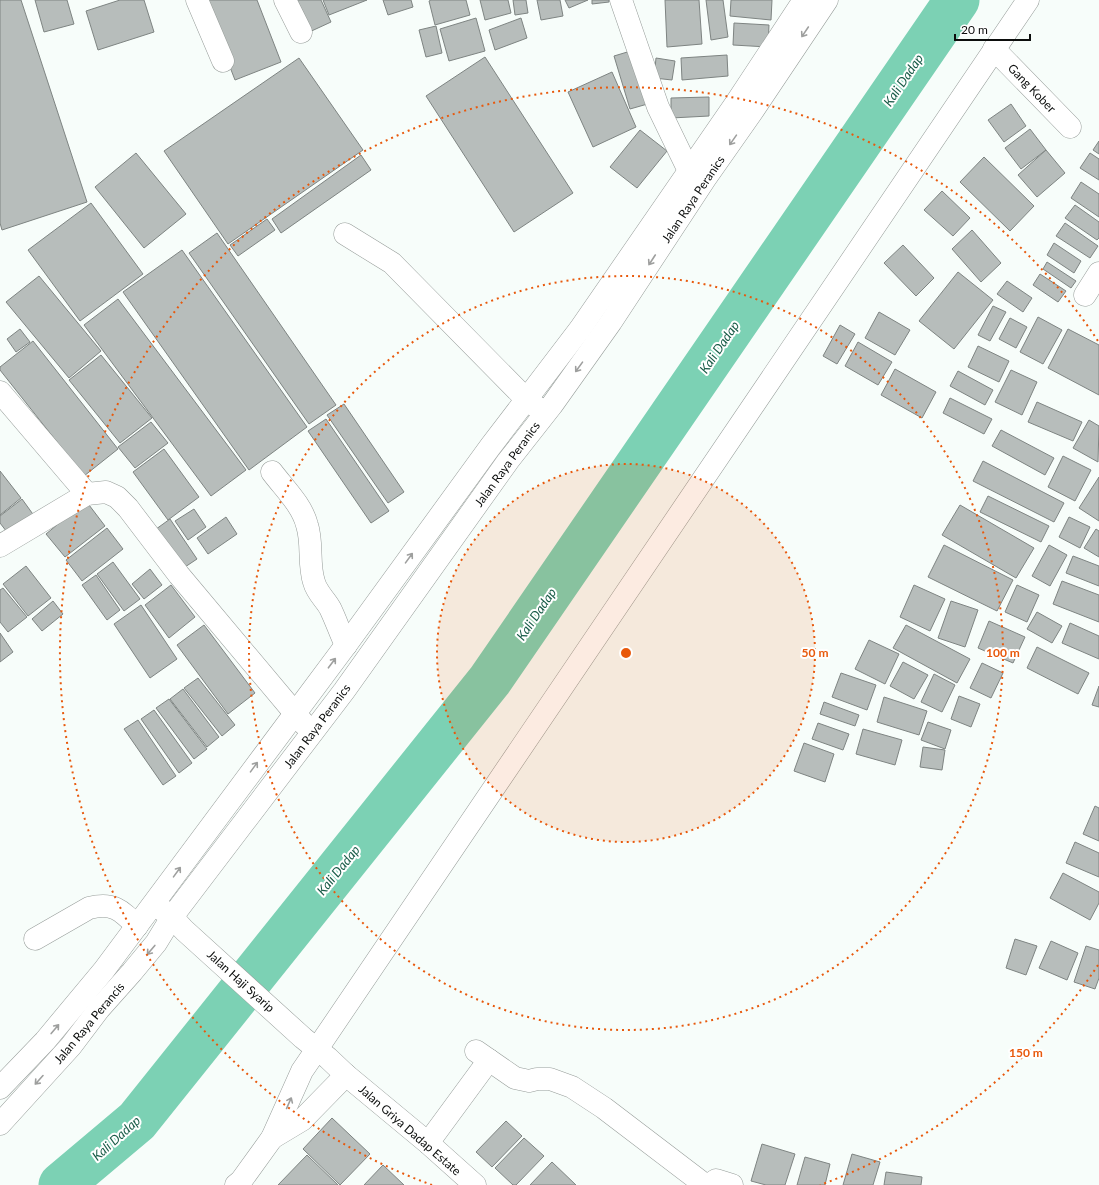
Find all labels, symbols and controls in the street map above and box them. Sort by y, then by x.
scale bar [955,16,1030,42]
text: 20 m [961,22,988,37]
one-way arrow [801,27,809,38]
water label: Kali Dadap [880,51,926,109]
street label: Gang Kober [1005,60,1060,116]
one-way arrow [729,134,737,145]
street label: Jalan Raya Peranics [658,153,728,245]
one-way arrow [648,254,656,265]
water label: Kali Dadap [696,318,742,376]
one-way arrow [575,361,583,372]
street label: Jalan Raya Peranics [471,418,543,510]
one-way arrow [405,553,413,564]
water label: Kali Dadap [513,585,559,643]
text: 50 m [802,645,828,660]
text: 100 m [986,645,1020,660]
centre of rings [619,646,633,660]
one-way arrow [328,657,336,668]
street label: Jalan Raya Peranics [280,681,354,771]
one-way arrow [250,762,258,773]
water label: Kali Dadap [313,842,363,898]
one-way arrow [173,866,181,877]
one-way arrow [146,944,155,955]
street label: Jalan Haji Syarip [204,947,278,1015]
street label: Jalan Raya Perancis [51,979,127,1067]
one-way arrow [50,1024,59,1034]
text: 150 m [1009,1045,1043,1060]
one-way arrow [35,1075,44,1086]
street label: Jalan Griya Dadap Estate [356,1081,464,1179]
one-way arrow [285,1097,293,1109]
water label: Kali Dadap [89,1112,144,1164]

